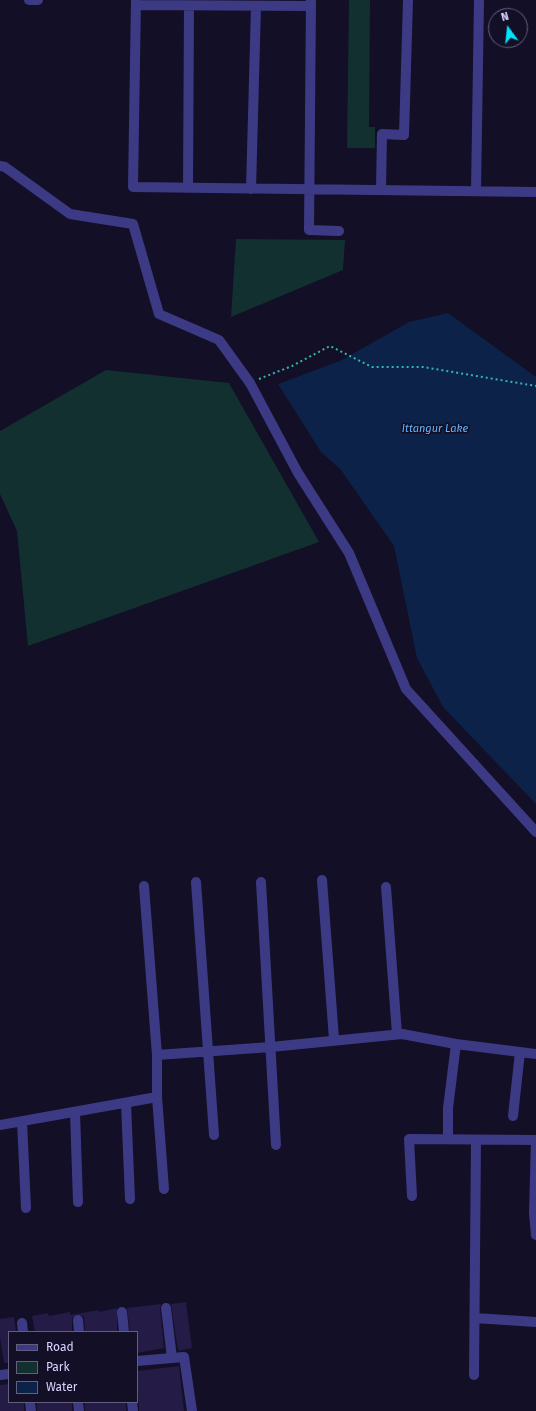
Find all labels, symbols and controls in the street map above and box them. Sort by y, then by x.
north arrow [488,8,528,48]
text: N [500,10,510,24]
water label: Ittangur Lake [402,422,468,436]
legend [8,1331,138,1403]
text: Road [46,1340,74,1354]
text: Park [46,1360,70,1374]
text: Water [46,1380,77,1394]

